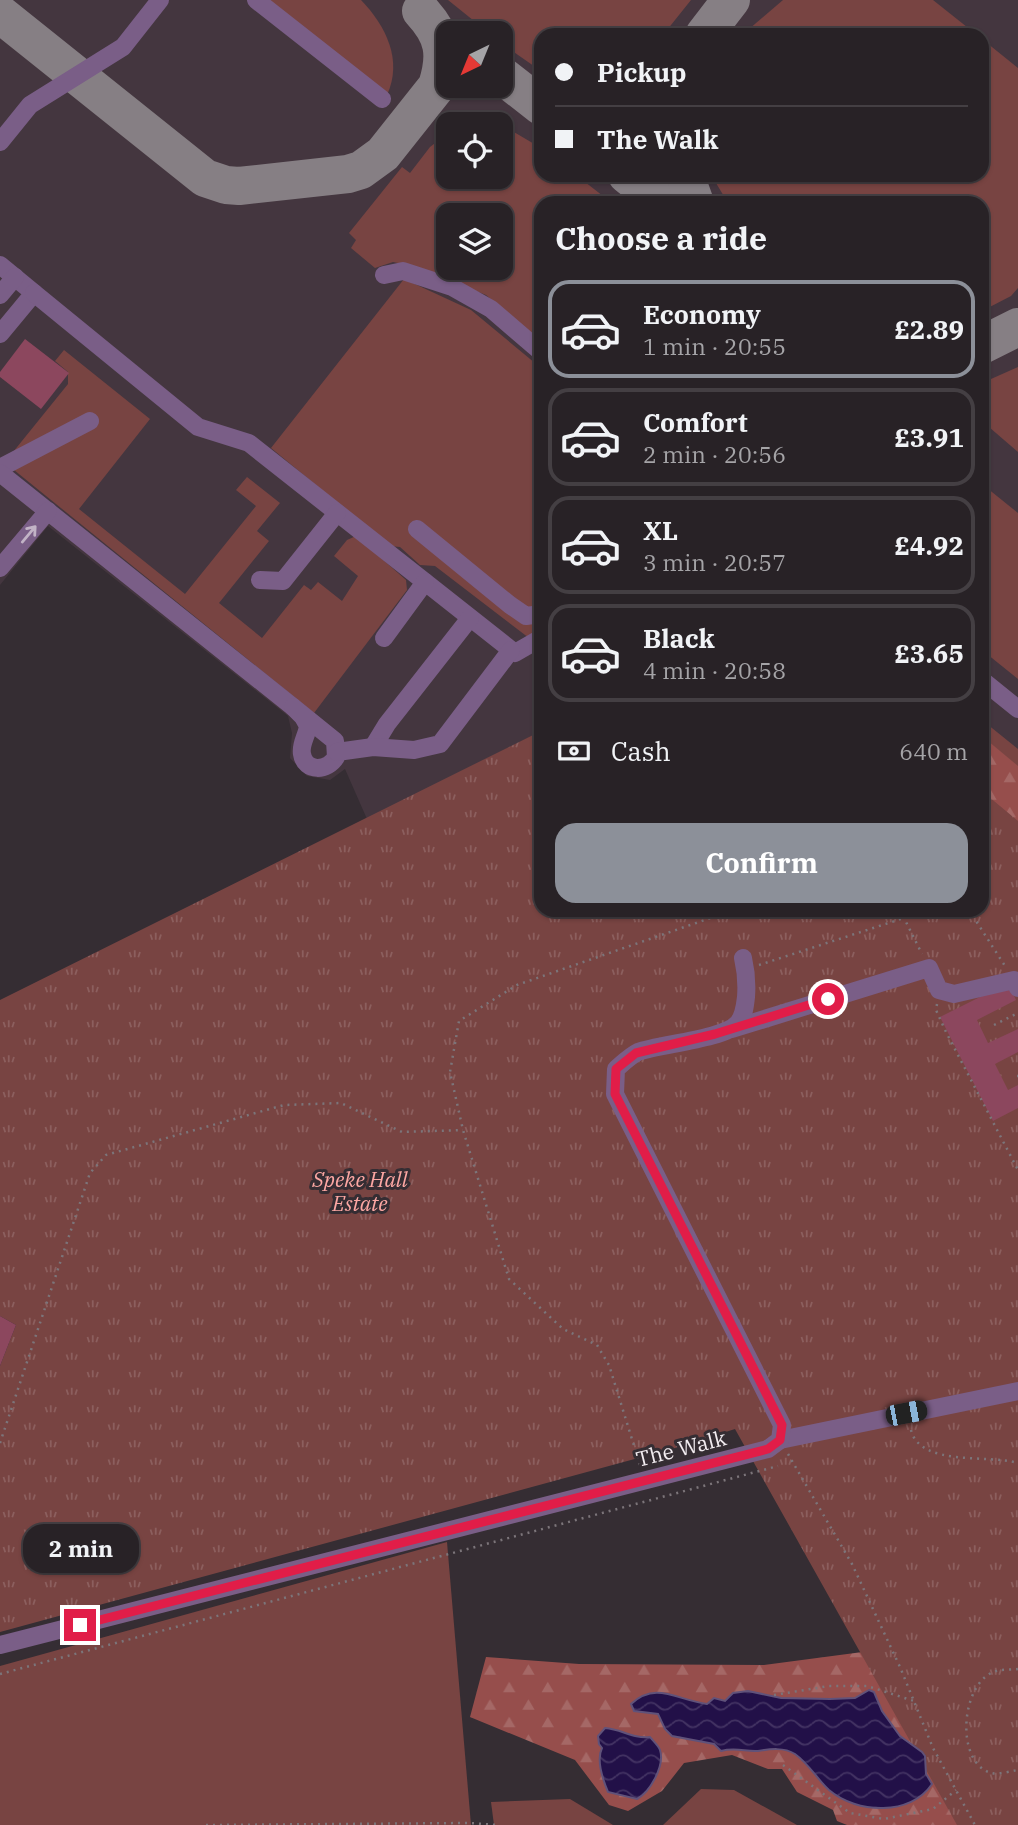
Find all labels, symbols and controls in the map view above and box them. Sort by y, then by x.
north arrow [436,21,513,98]
map controls [436,21,513,280]
text: Pickup [597,55,687,89]
button: locate [436,112,513,189]
text: The Walk [597,122,718,156]
button: layers [436,203,513,280]
text: Choose a ride [555,217,767,259]
text: Economy [643,297,761,331]
icon: car [559,298,622,361]
text: £2.89 [894,312,964,346]
text: 1 min · 20:55 [643,331,786,361]
text: Comfort [643,405,748,439]
icon: car [559,406,622,469]
text: £3.91 [894,420,964,454]
text: 2 min · 20:56 [643,439,786,469]
text: XL [643,513,678,547]
icon: car [559,514,622,577]
one-way arrow [21,525,36,543]
text: £4.92 [894,528,964,562]
text: 3 min · 20:57 [643,547,786,577]
text: Black [643,621,715,655]
icon: car [559,622,622,685]
text: £3.65 [894,636,964,670]
text: 4 min · 20:58 [643,655,786,685]
icon: cash [555,732,593,770]
text: Cash [611,734,671,768]
text: 640 m [899,736,968,766]
button: Confirm [555,823,968,903]
route start [812,983,844,1015]
park label: Speke Hall Estate [311,1165,409,1217]
car [884,1399,929,1427]
street label: The Walk [633,1423,730,1473]
callout: 2 min [22,1524,138,1572]
text: 2 min [49,1533,113,1563]
route end [64,1609,96,1641]

